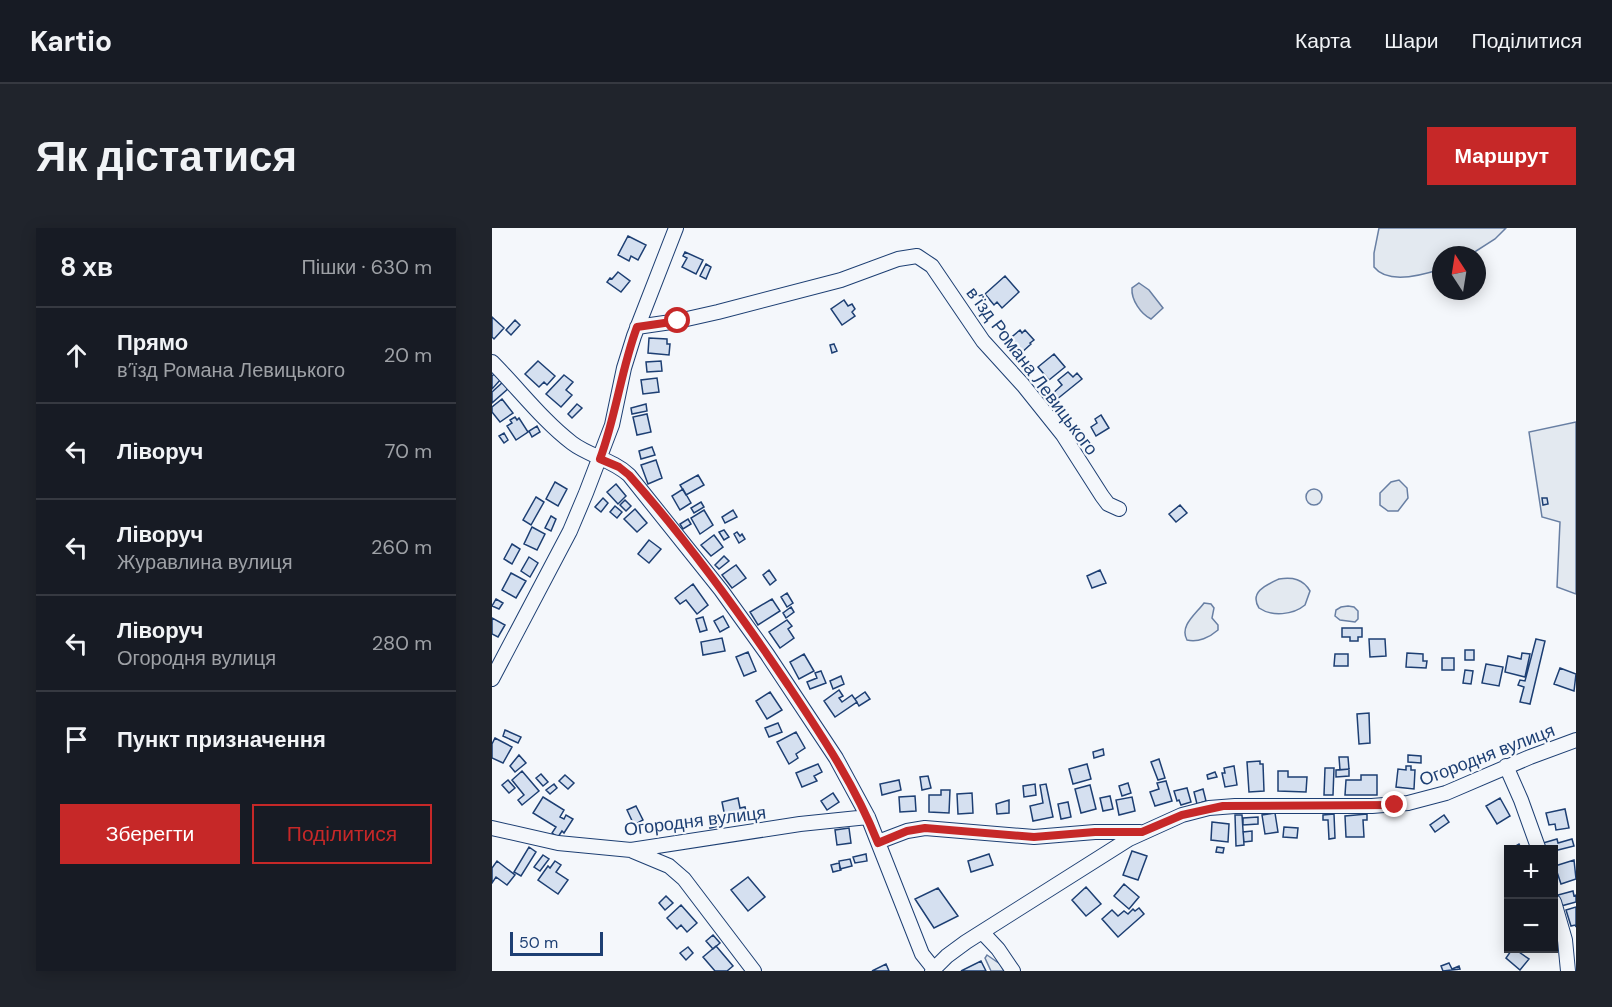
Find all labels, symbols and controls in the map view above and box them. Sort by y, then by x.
text: Kartio [30,23,112,60]
text: Карта [1295,27,1351,55]
text: Шари [1384,27,1439,55]
text: Поділитися [1472,27,1582,55]
button: Маршрут [1427,127,1576,185]
text: Як дістатися [36,129,297,184]
north arrow [1432,246,1486,300]
text: 8 хв [60,250,113,284]
text: Пішки · 630 m [301,254,432,280]
street label: в’їзд Романа Левицького [961,282,1103,460]
route start [664,307,690,333]
text: Прямо [117,328,188,357]
icon: ahead [60,339,93,372]
text: 20 m [384,342,432,368]
text: в’їзд Романа Левицького [117,357,345,383]
icon: left [60,435,93,468]
text: Ліворуч [117,437,203,466]
text: 70 m [385,438,432,464]
text: Ліворуч [117,520,203,549]
icon: left [60,531,93,564]
text: 260 m [371,534,432,560]
text: Журавлина вулиця [117,549,293,575]
text: Ліворуч [117,616,203,645]
icon: left [60,627,93,660]
text: 280 m [372,630,432,656]
text: Огородня вулиця [117,645,276,671]
street label: Огородня вулиця [1416,718,1558,792]
icon: arrive [60,723,93,756]
text: Пункт призначення [117,725,326,754]
route end [1381,791,1407,817]
street label: Огородня вулиця [622,800,768,842]
button: Зберегти [60,804,240,864]
button: Поділитися [252,804,432,864]
map controls [1504,845,1558,953]
button: + [1504,845,1558,899]
button: − [1504,899,1558,953]
scale bar [510,929,603,956]
text: 50 m [519,932,558,953]

